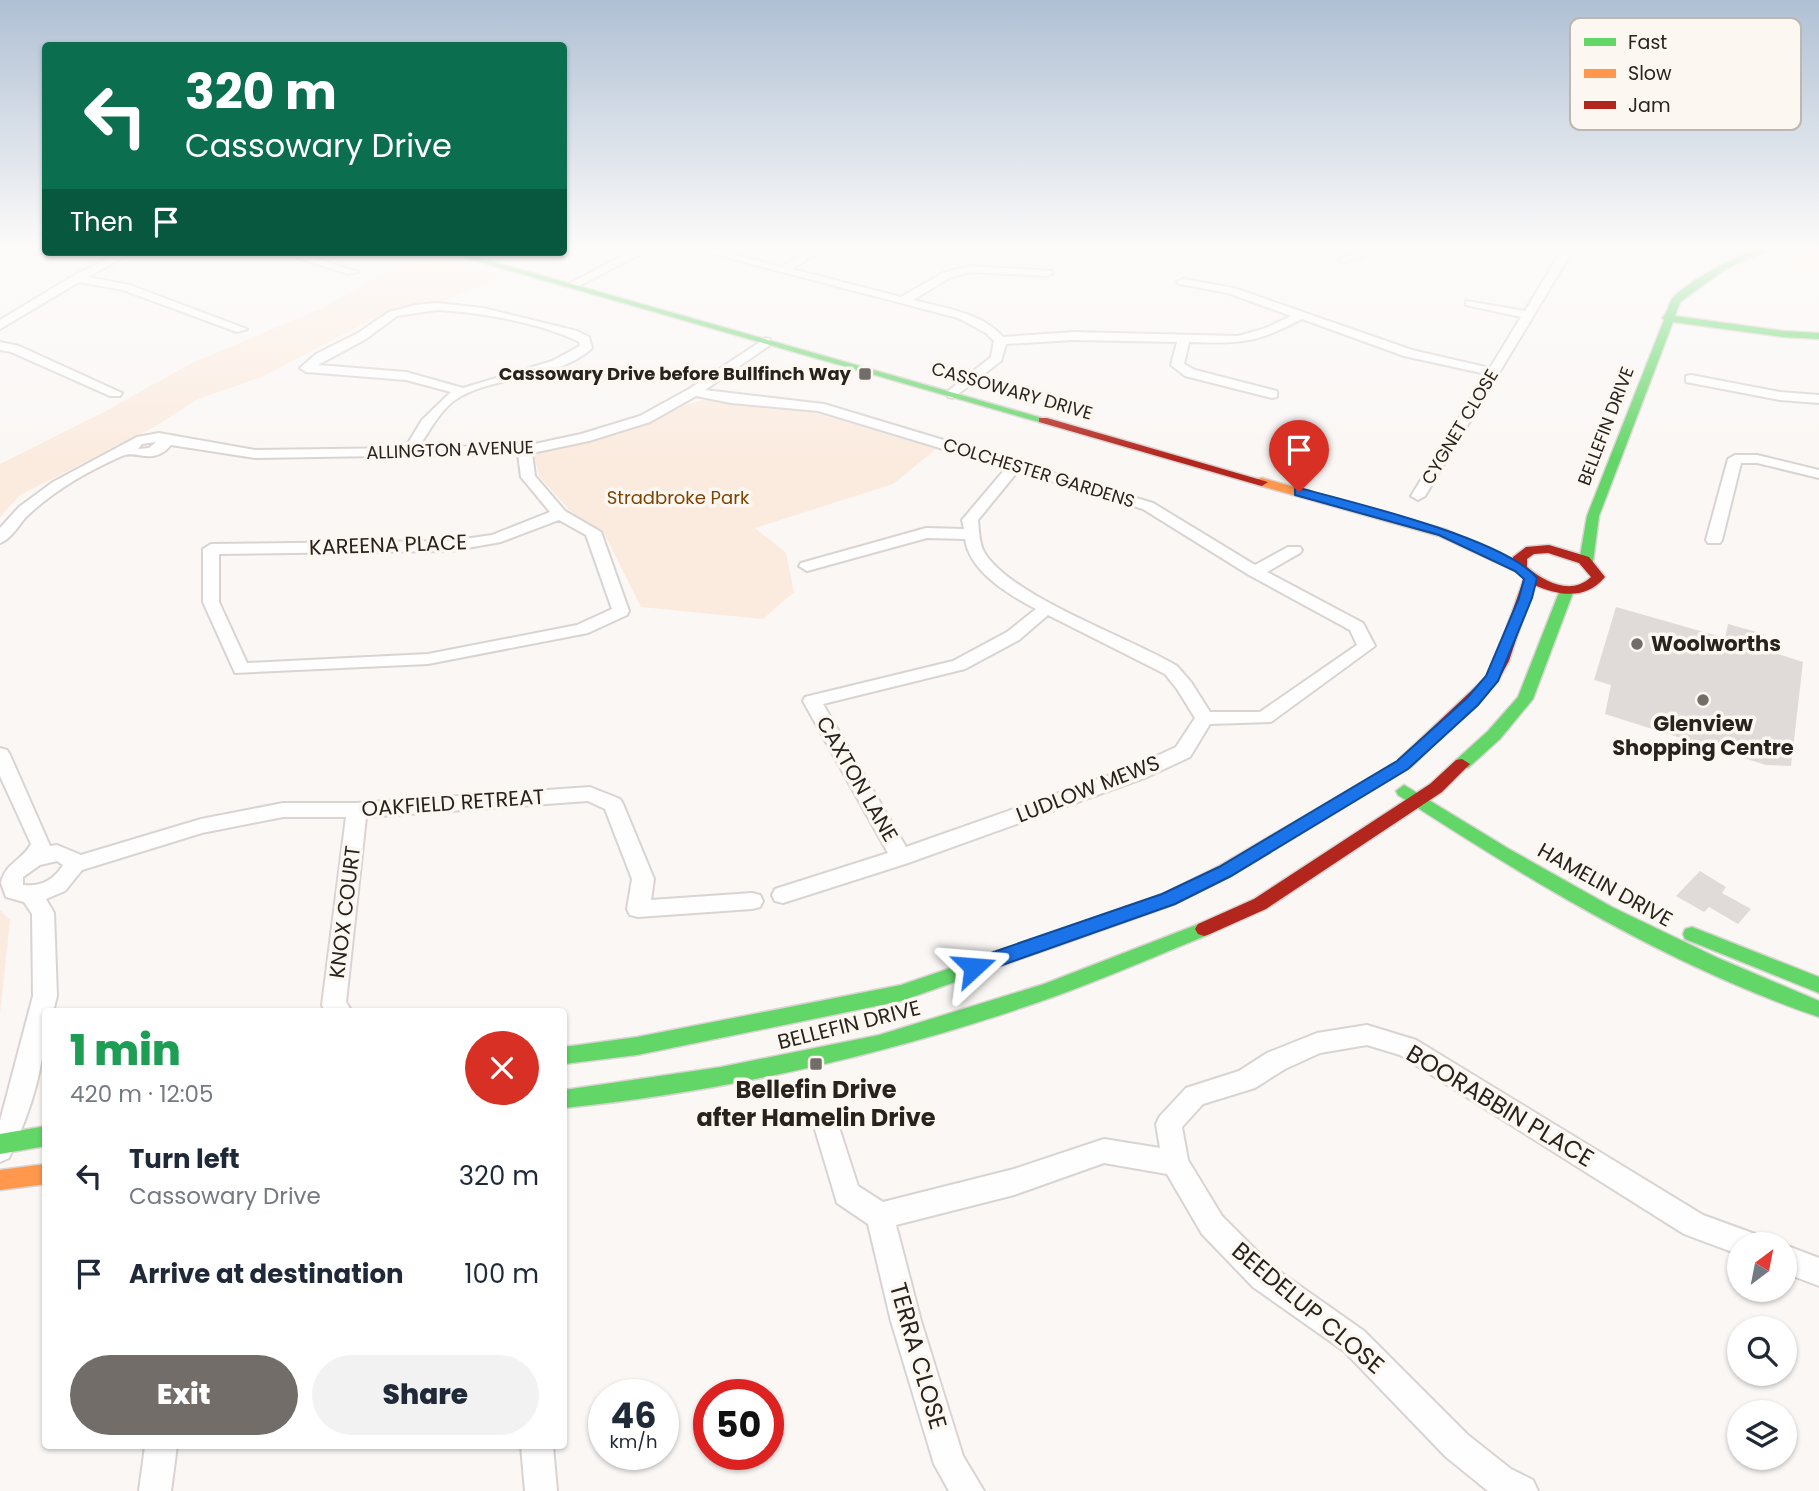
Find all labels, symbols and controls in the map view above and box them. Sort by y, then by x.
legend [1570,18,1801,130]
text: Fast [1628,29,1667,56]
text: 320 m [185,58,337,126]
text: Slow [1628,60,1672,87]
icon: left [70,70,161,161]
text: Jam [1628,92,1670,119]
text: Cassowary Drive [185,123,452,168]
icon: arrive [147,203,185,241]
text: Then [70,204,133,240]
street label: CASSOWARY DRIVE [929,356,1096,426]
place label: Cassowary Drive before Bullfinch Way [499,361,852,386]
street label: BELLEFIN DRIVE [1571,363,1640,489]
street label: CYGNET CLOSE [1415,364,1504,489]
marker: Cassowary Drive before Bullfinch Way [857,366,873,382]
pin [1269,420,1329,492]
street label: COLCHESTER GARDENS [940,431,1138,514]
icon: arrive [1280,431,1318,469]
street label: ALLINGTON AVENUE [366,434,534,465]
park label: Stradbroke Park [607,485,750,510]
street label: KAREENA PLACE [309,527,467,562]
place label: Woolworths [1651,629,1781,658]
marker: Woolworths [1629,636,1645,652]
marker: Glenview Shopping Centre [1695,692,1711,708]
place label: Glenview Shopping Centre [1612,709,1794,762]
street label: CAXTON LANE [810,711,905,847]
street label: LUDLOW MEWS [1012,748,1164,829]
street label: OAKFIELD RETREAT [361,782,545,823]
street label: HAMELIN DRIVE [1533,836,1678,934]
street label: KNOX COURT [322,844,367,980]
position arrow [937,930,1011,1004]
street label: BELLEFIN DRIVE [774,993,923,1056]
text: 1 min [70,1021,181,1080]
button: close [465,1031,539,1105]
street label: BOORABBIN PLACE [1400,1037,1600,1175]
marker: Bellefin Drive after Hamelin Drive [808,1056,824,1072]
place label: Bellefin Drive after Hamelin Drive [697,1073,936,1134]
text: 420 m · 12:05 [70,1078,214,1110]
text: Turn left [129,1141,240,1177]
icon: left [70,1157,108,1195]
text: 320 m [459,1158,539,1194]
text: Cassowary Drive [129,1180,321,1212]
north arrow [1727,1232,1797,1302]
map controls [1727,1232,1797,1470]
street label: BEEDELUP CLOSE [1225,1234,1392,1381]
icon: arrive [70,1255,108,1293]
text: Arrive at destination [129,1256,404,1292]
text: 100 m [464,1256,539,1292]
street label: TERRA CLOSE [882,1279,955,1433]
button: search [1727,1316,1797,1386]
button: Exit [70,1355,298,1435]
button: Share [312,1355,539,1435]
speed limit sign: 50 [693,1379,784,1470]
text: 46 [611,1391,657,1440]
button: layers [1727,1400,1797,1470]
text: km/h [610,1429,657,1454]

